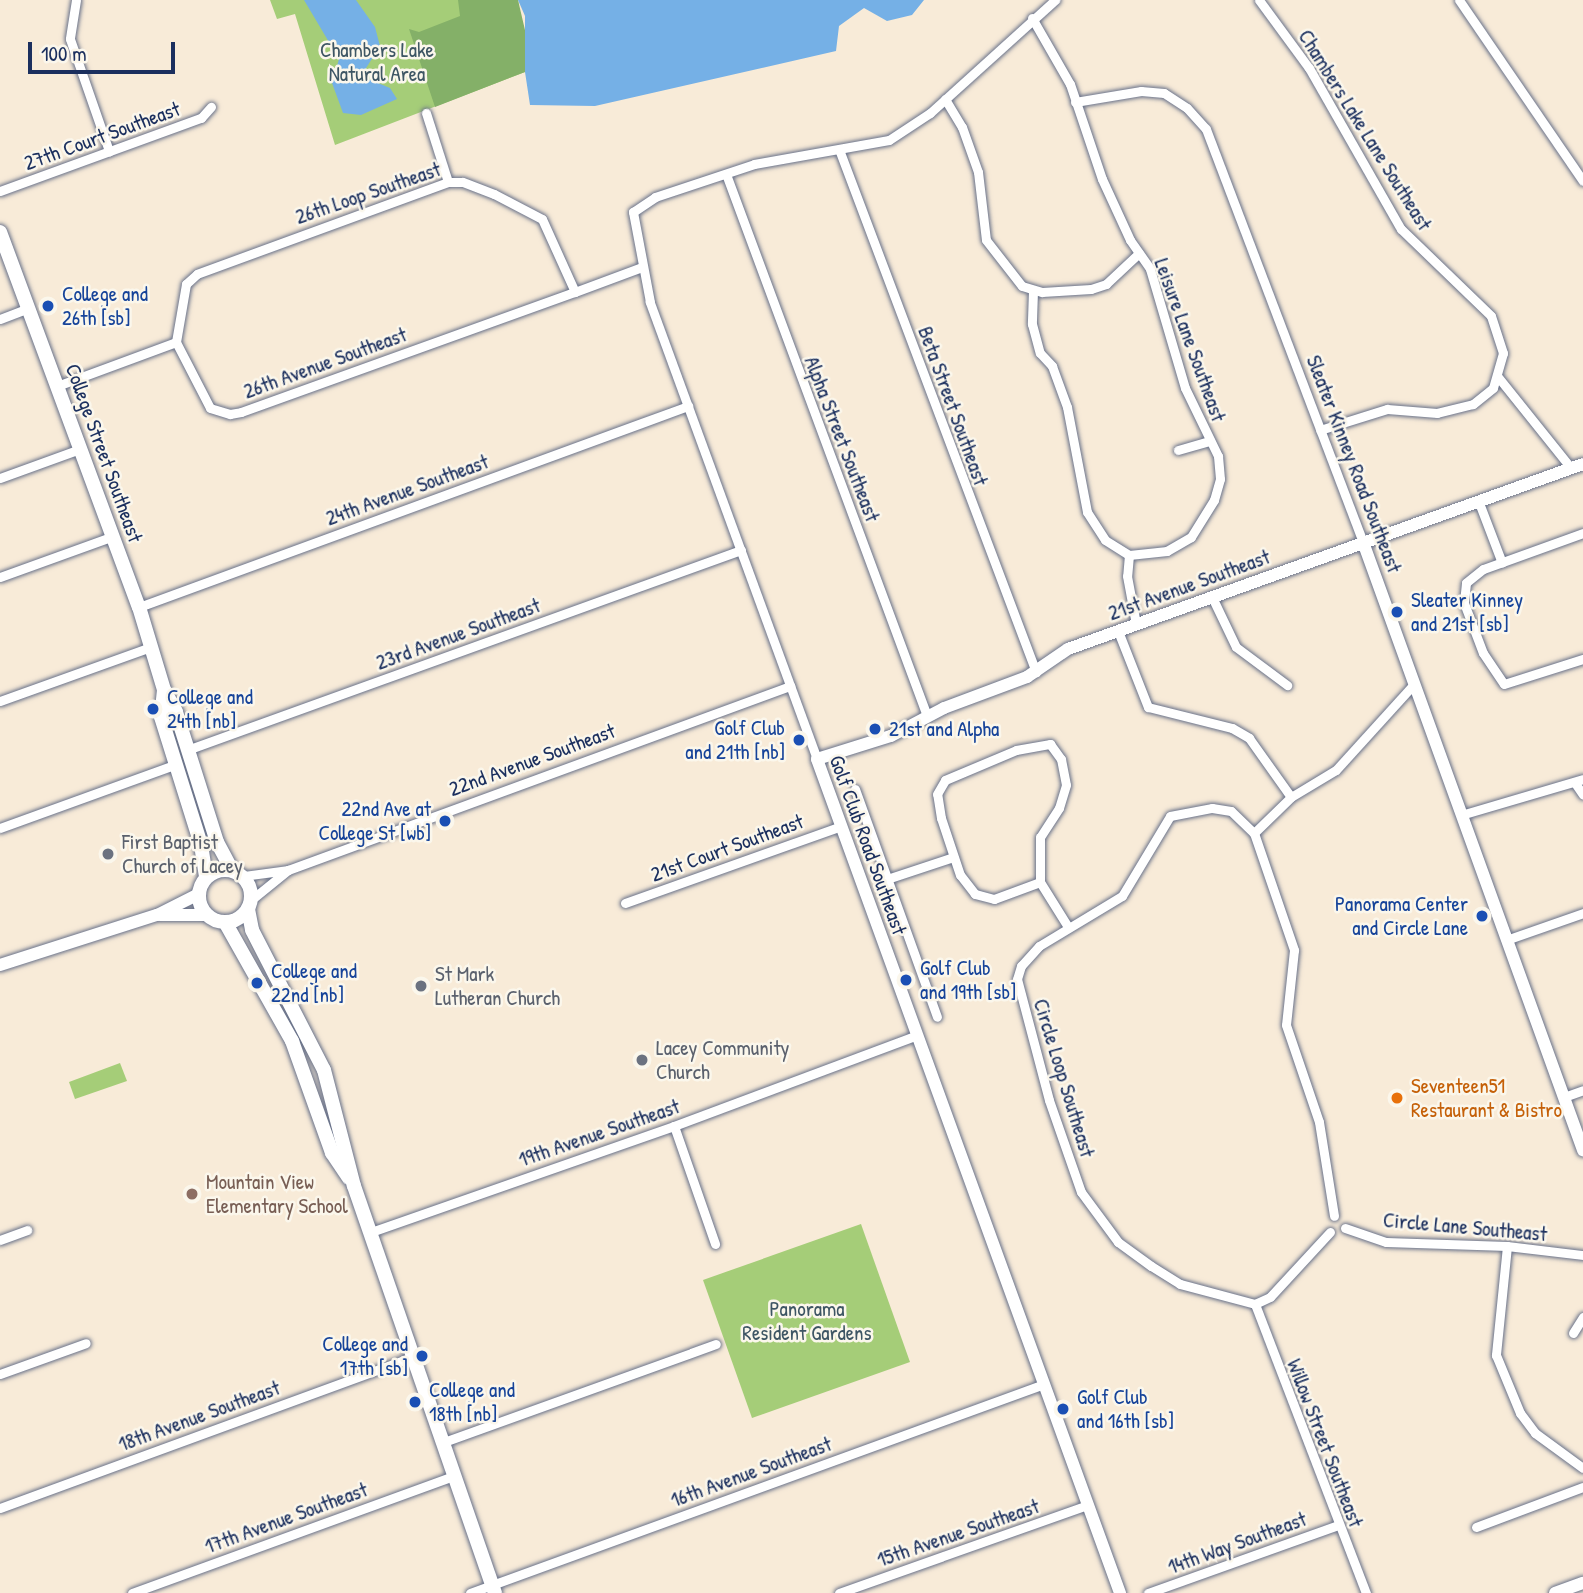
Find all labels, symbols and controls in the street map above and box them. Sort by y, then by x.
street label: Chambers Lake Lane Southeast [1293,25,1437,235]
scale bar [32,28,178,72]
park label: Chambers Lake Natural Area [320,37,434,87]
text: 100 m [41,39,87,68]
street label: 27th Court Southeast [21,96,183,176]
street label: 26th Loop Southeast [292,156,444,230]
street label: Leisure Lane Southeast [1149,255,1231,425]
place label: College and 26th [sb] [62,281,148,331]
marker: College and 26th [sb] [40,298,56,314]
street label: 26th Avenue Southeast [240,322,410,404]
street label: Beta Street Southeast [913,323,993,489]
street label: Sleater Kinney Road Southeast [1301,352,1407,576]
street label: Alpha Street Southeast [799,353,885,525]
street label: College Street Southeast [60,360,148,546]
street label: 24th Avenue Southeast [322,449,492,531]
street label: 21st Avenue Southeast [1105,544,1273,626]
place label: Sleater Kinney and 21st [sb] [1411,587,1523,637]
street label: 23rd Avenue Southeast [372,593,544,675]
marker: Sleater Kinney and 21st [sb] [1389,604,1405,620]
place label: College and 24th [nb] [167,684,253,734]
marker: College and 24th [nb] [145,701,161,717]
place label: Golf Club and 21th [nb] [685,715,785,765]
place label: 21st and Alpha [889,716,999,742]
street label: 22nd Avenue Southeast [446,718,618,802]
marker: 21st and Alpha [867,721,883,737]
marker: Golf Club and 21th [nb] [791,732,807,748]
street label: Golf Club Road Southeast [824,752,912,938]
place label: 22nd Ave at College St [wb] [318,796,431,846]
street label: 21st Court Southeast [647,809,807,887]
marker: 22nd Ave at College St [wb] [437,813,453,829]
place label: First Baptist Church of Lacey [122,829,243,879]
marker: First Baptist Church of Lacey [100,846,116,862]
place label: Panorama Center and Circle Lane [1335,891,1468,941]
marker: Panorama Center and Circle Lane [1474,908,1490,924]
place label: Golf Club and 19th [sb] [920,955,1016,1005]
place label: College and 22nd [nb] [271,958,357,1008]
place label: St Mark Lutheran Church [435,961,560,1011]
marker: Golf Club and 19th [sb] [898,972,914,988]
marker: College and 22nd [nb] [249,975,265,991]
marker: St Mark Lutheran Church [413,978,429,994]
street label: Circle Loop Southeast [1028,996,1100,1160]
place label: Lacey Community Church [656,1035,789,1085]
marker: Lacey Community Church [634,1052,650,1068]
place label: Seventeen51 Restaurant & Bistro [1411,1073,1562,1123]
marker: Seventeen51 Restaurant & Bistro [1389,1090,1405,1106]
street label: 19th Avenue Southeast [515,1094,683,1172]
place label: Mountain View Elementary School [206,1169,348,1219]
marker: Mountain View Elementary School [184,1186,200,1202]
street label: Circle Lane Southeast [1382,1207,1548,1247]
park label: Panorama Resident Gardens [742,1296,872,1346]
place label: College and 17th [sb] [322,1331,408,1381]
marker: College and 17th [sb] [414,1348,430,1364]
street label: Willow Street Southeast [1281,1355,1369,1531]
street label: 18th Avenue Southeast [115,1375,283,1457]
place label: College and 18th [nb] [429,1377,515,1427]
place label: Golf Club and 16th [sb] [1077,1384,1174,1434]
marker: College and 18th [nb] [407,1394,423,1410]
marker: Golf Club and 16th [sb] [1055,1401,1071,1417]
street label: 16th Avenue Southeast [667,1431,835,1513]
street label: 17th Avenue Southeast [201,1477,371,1559]
street label: 15th Avenue Southeast [874,1493,1042,1573]
street label: 14th Way Southeast [1164,1506,1310,1580]

